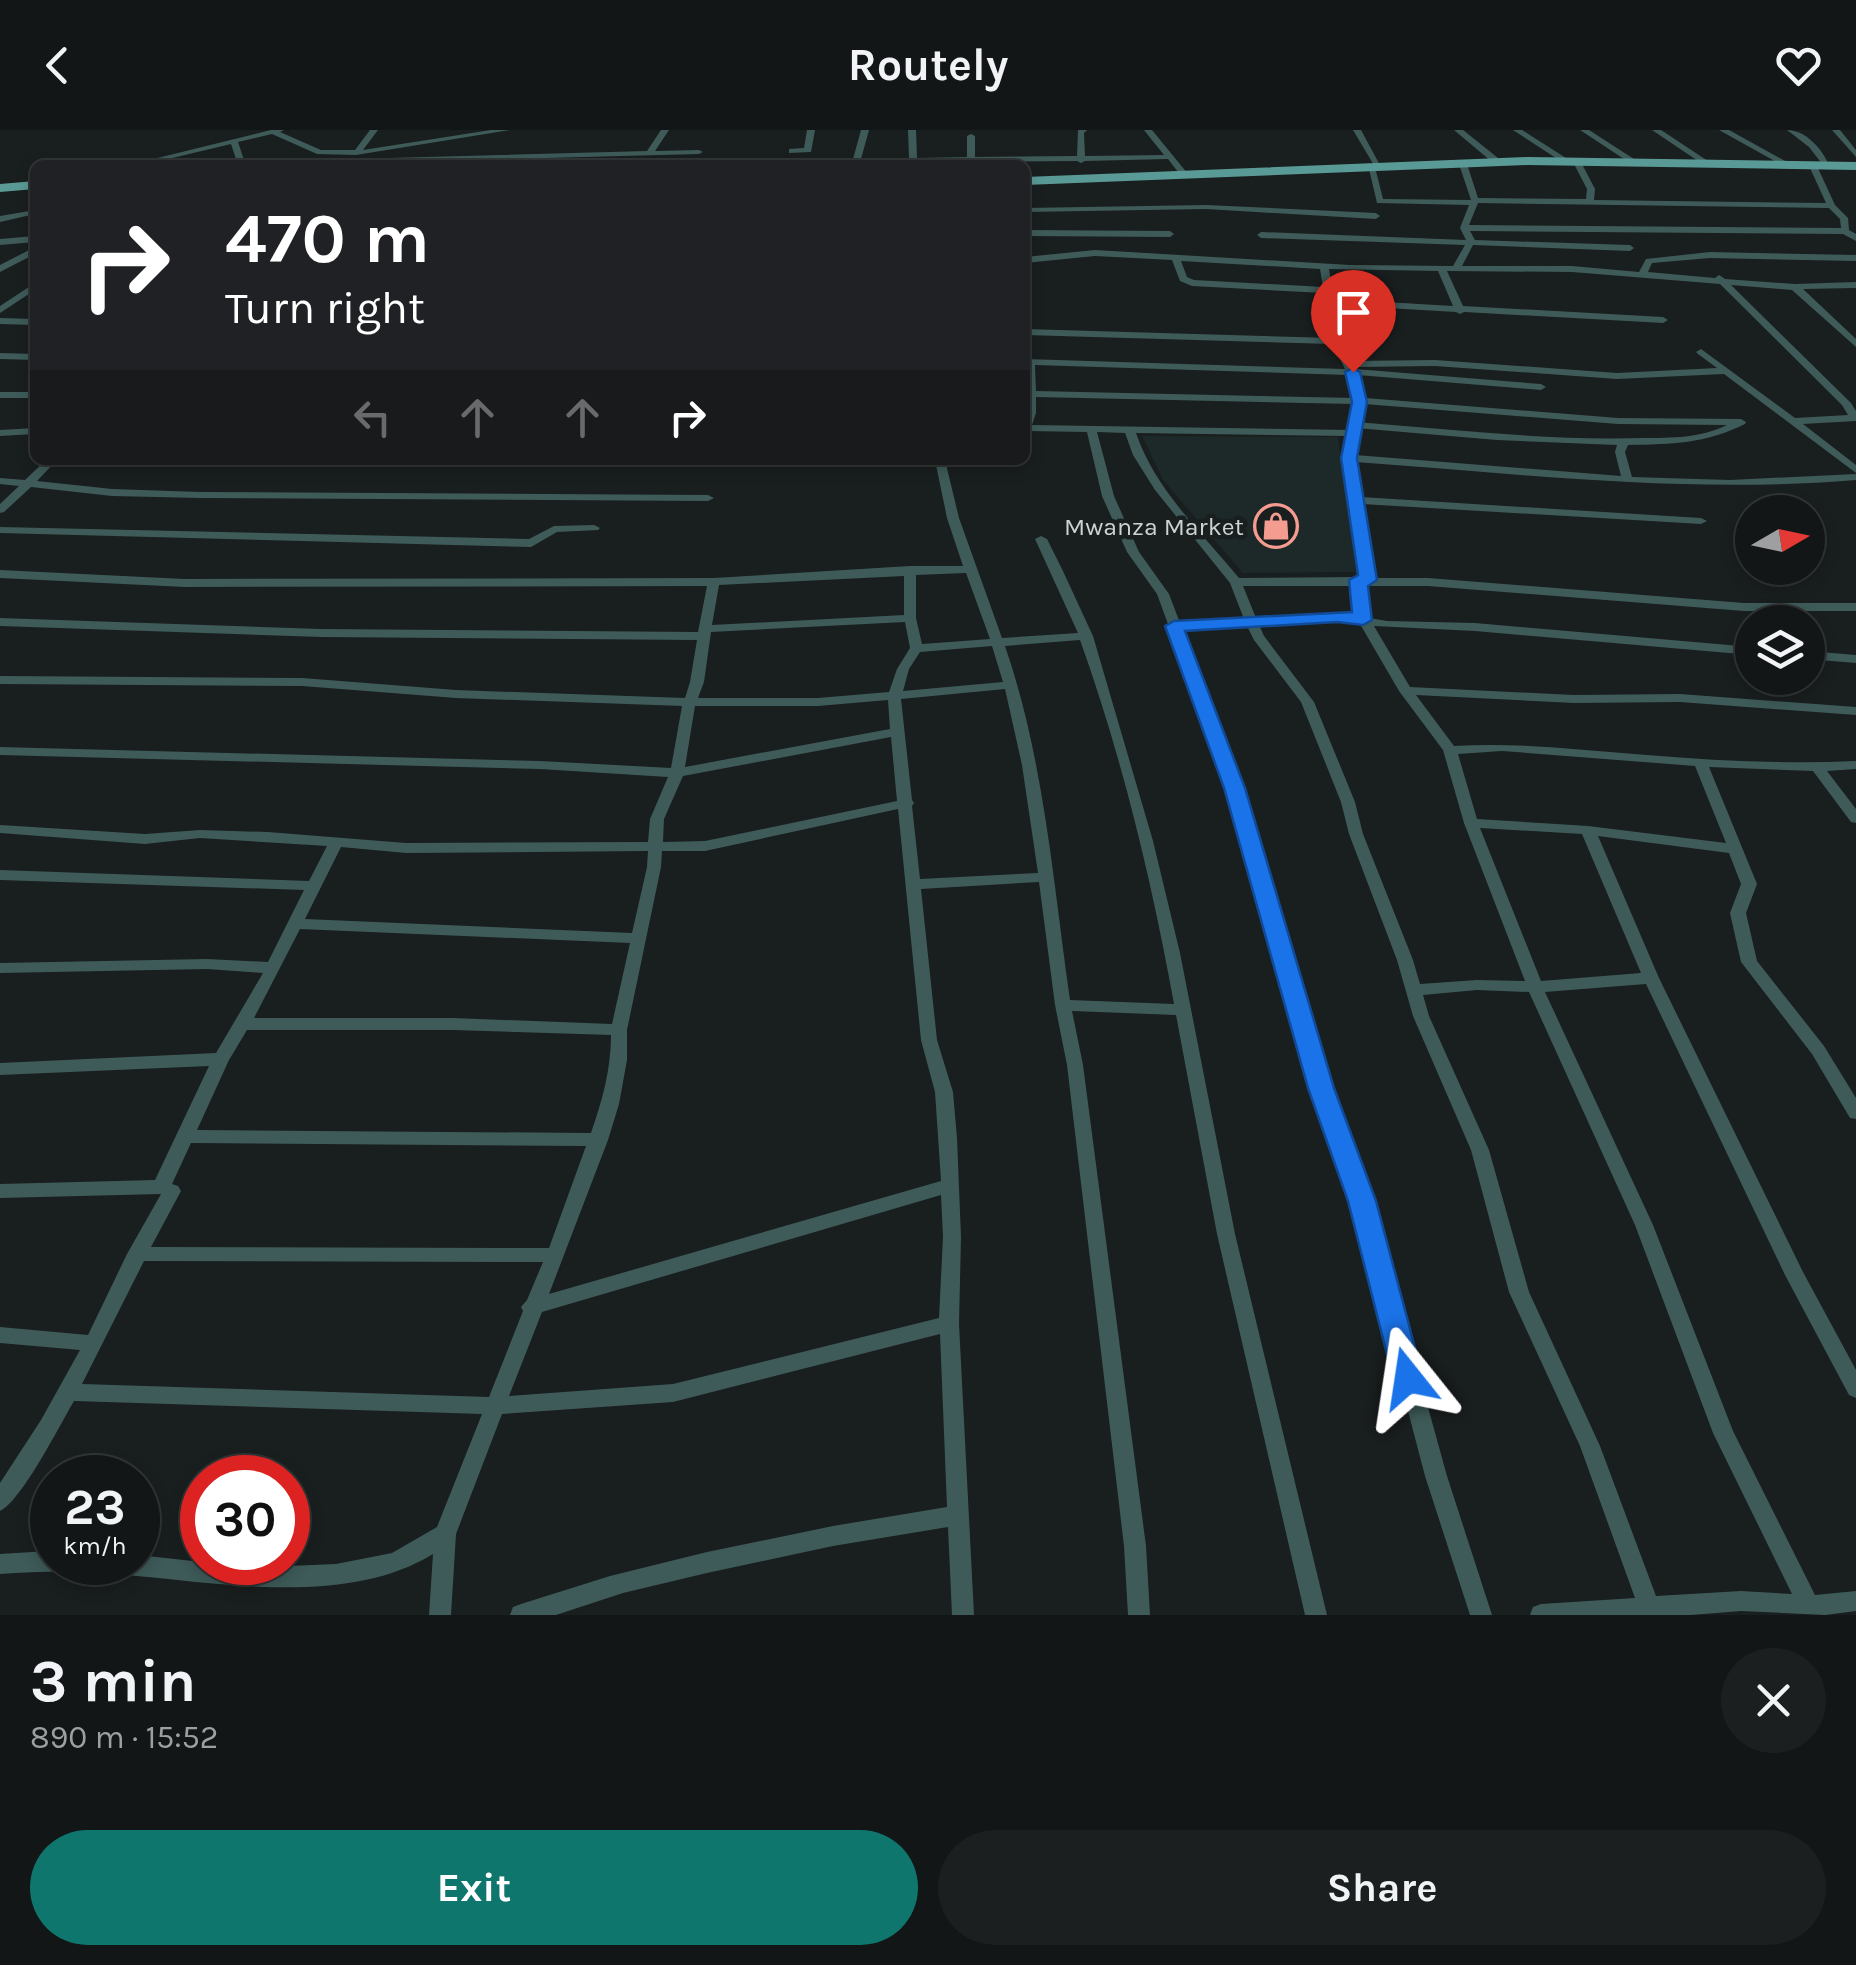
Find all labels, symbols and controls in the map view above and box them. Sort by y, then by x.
icon: back [30,38,85,93]
icon: heart [1771,38,1826,93]
text: Routely [848,39,1008,91]
text: 470 m [225,198,430,280]
icon: right [60,200,190,330]
pin [1311,270,1396,373]
text: Turn right [225,282,425,334]
icon: arrive [1326,285,1381,340]
icon: left [345,390,400,445]
icon: ahead [450,390,505,445]
icon: ahead [555,390,610,445]
icon: right [660,390,715,445]
north arrow [1735,495,1825,585]
map controls [1735,495,1825,695]
shop icon: Mwanza Market [1253,503,1299,549]
place label: Mwanza Market [1064,512,1244,541]
button: layers [1735,605,1825,695]
position arrow [1356,1326,1460,1430]
speed limit sign: 30 [180,1455,310,1585]
text: 23 [64,1478,126,1537]
text: km/h [63,1531,127,1560]
text: 3 min [30,1646,197,1716]
button: close [1721,1648,1826,1753]
text: 890 m · 15:52 [30,1719,218,1756]
button: Exit [30,1830,918,1945]
button: Share [938,1830,1826,1945]

